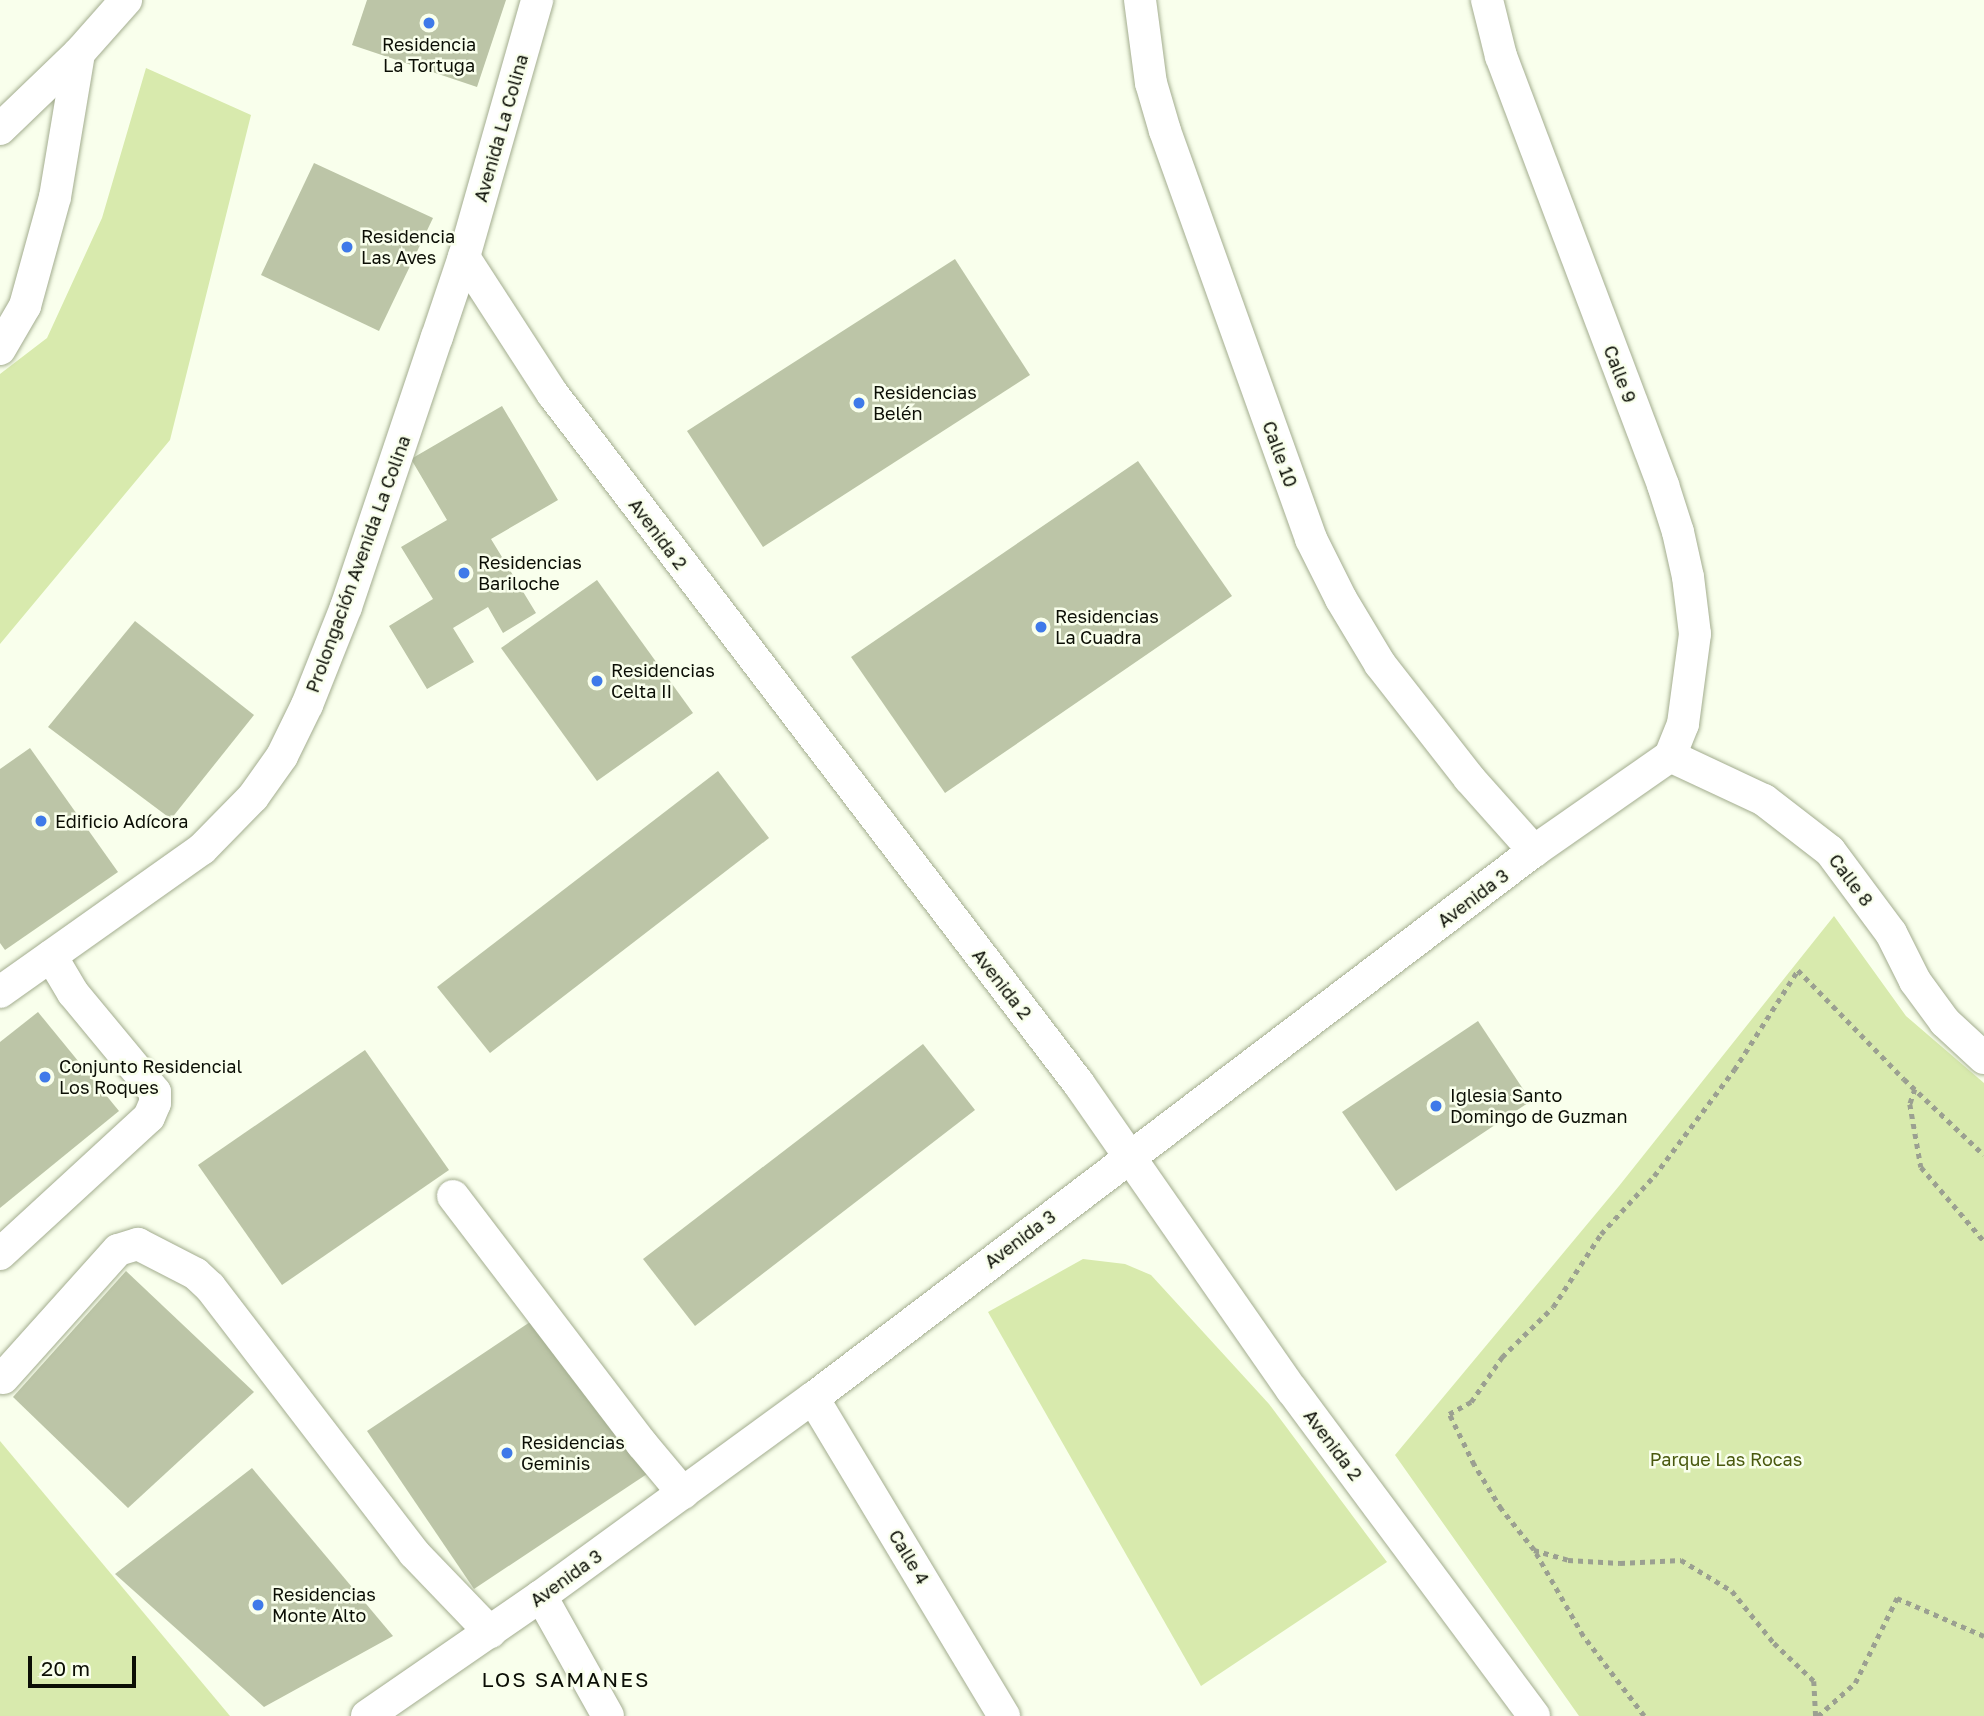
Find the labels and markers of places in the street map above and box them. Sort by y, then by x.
marker: Residencia La Tortuga [421,15,437,31]
place label: Residencia La Tortuga [382,34,476,76]
place label: Residencia Las Aves [361,226,455,268]
marker: Residencia Las Aves [339,239,355,255]
place label: Residencias Belén [873,382,977,424]
marker: Residencias Belén [851,395,867,411]
place label: Residencias Bariloche [478,552,582,594]
marker: Residencias Bariloche [456,565,472,581]
place label: Residencias La Cuadra [1055,606,1159,648]
marker: Residencias La Cuadra [1033,619,1049,635]
place label: Residencias Celta II [611,660,715,702]
marker: Residencias Celta II [589,673,605,689]
place label: Edificio Adícora [55,810,188,832]
marker: Edificio Adícora [33,813,49,829]
place label: Conjunto Residencial Los Roques [59,1056,242,1098]
marker: Conjunto Residencial Los Roques [37,1069,53,1085]
place label: Iglesia Santo Domingo de Guzman [1450,1085,1628,1128]
marker: Iglesia Santo Domingo de Guzman [1428,1098,1444,1114]
place label: Residencias Geminis [521,1432,625,1474]
marker: Residencias Geminis [499,1445,515,1461]
place label: Residencias Monte Alto [272,1584,376,1626]
marker: Residencias Monte Alto [250,1597,266,1613]

